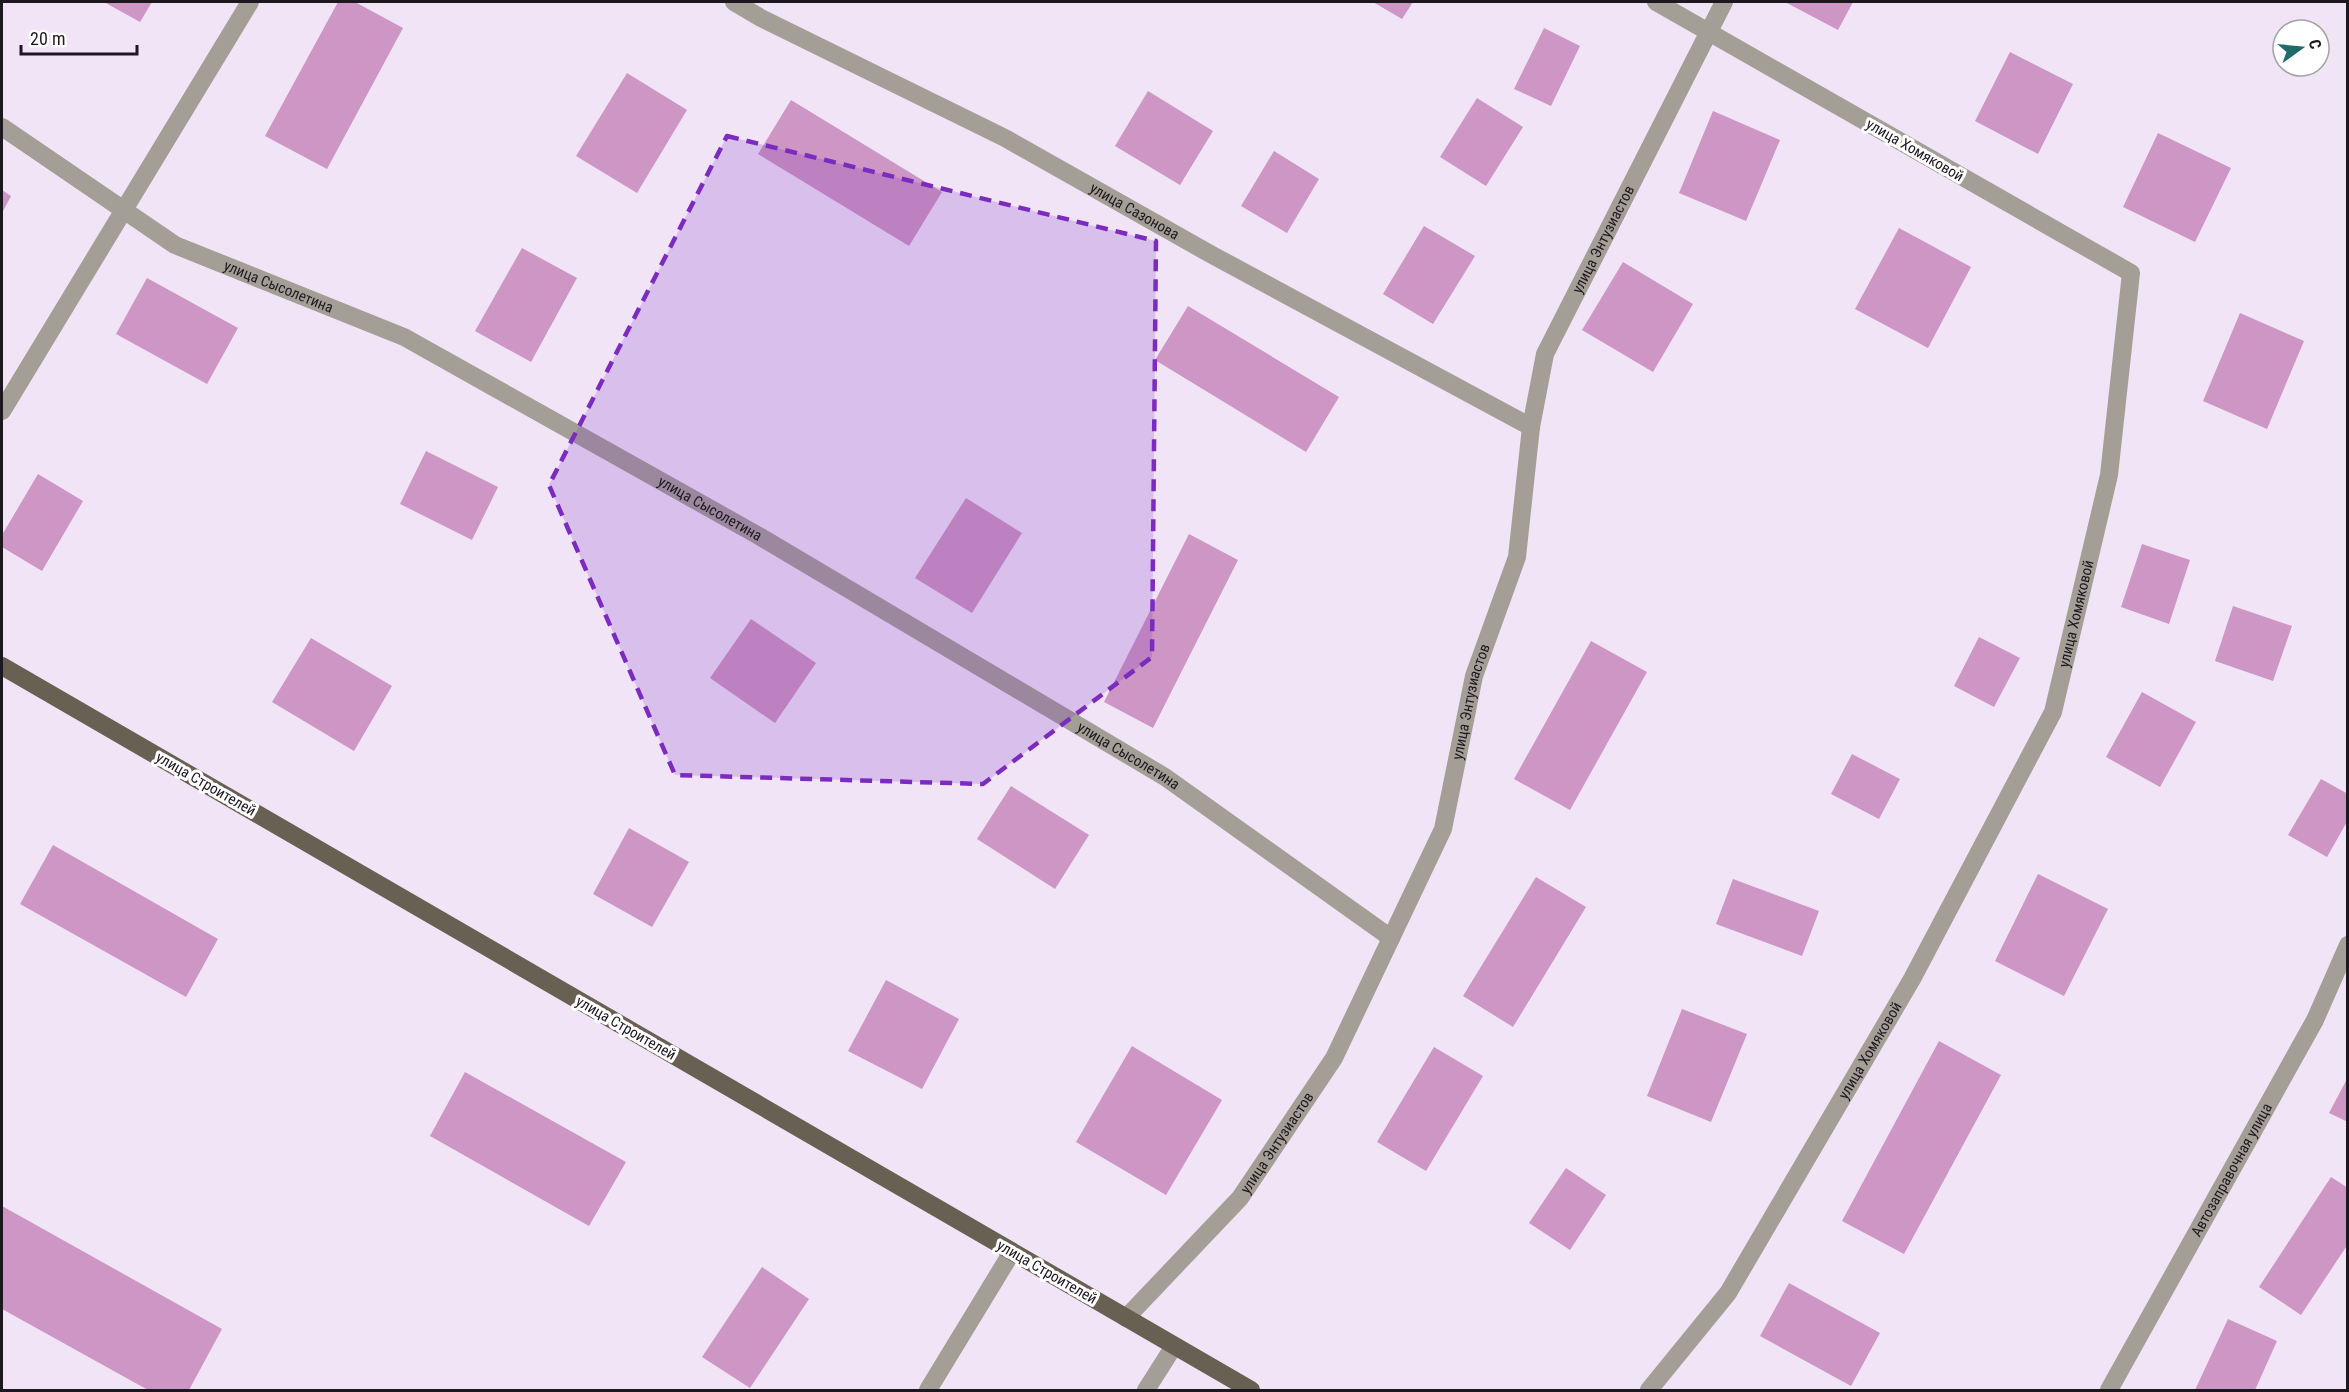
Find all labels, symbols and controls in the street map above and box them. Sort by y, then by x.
scale bar [21,18,136,56]
north arrow [2271,18,2331,78]
text: 20 m [30,28,65,49]
text: С [2305,37,2325,51]
street label: улица Хомяковой [1863,115,1967,185]
street label: улица Сазонова [1087,179,1182,243]
street label: улица Энтузиастов [1568,182,1638,296]
street label: улица Сысолетина [221,257,336,317]
street label: улица Сысолетина [655,472,765,545]
street label: улица Хомяковой [2055,558,2098,669]
street label: улица Энтузиастов [1448,641,1494,761]
street label: улица Сысолетина [1074,718,1183,794]
street label: улица Строителей [153,748,259,820]
street label: улица Строителей [573,992,679,1064]
street label: улица Хомяковой [1835,999,1906,1103]
street label: улица Энтузиастов [1237,1089,1318,1197]
street label: Автозаправочная улица [2187,1100,2276,1240]
street label: улица Строителей [994,1236,1100,1308]

